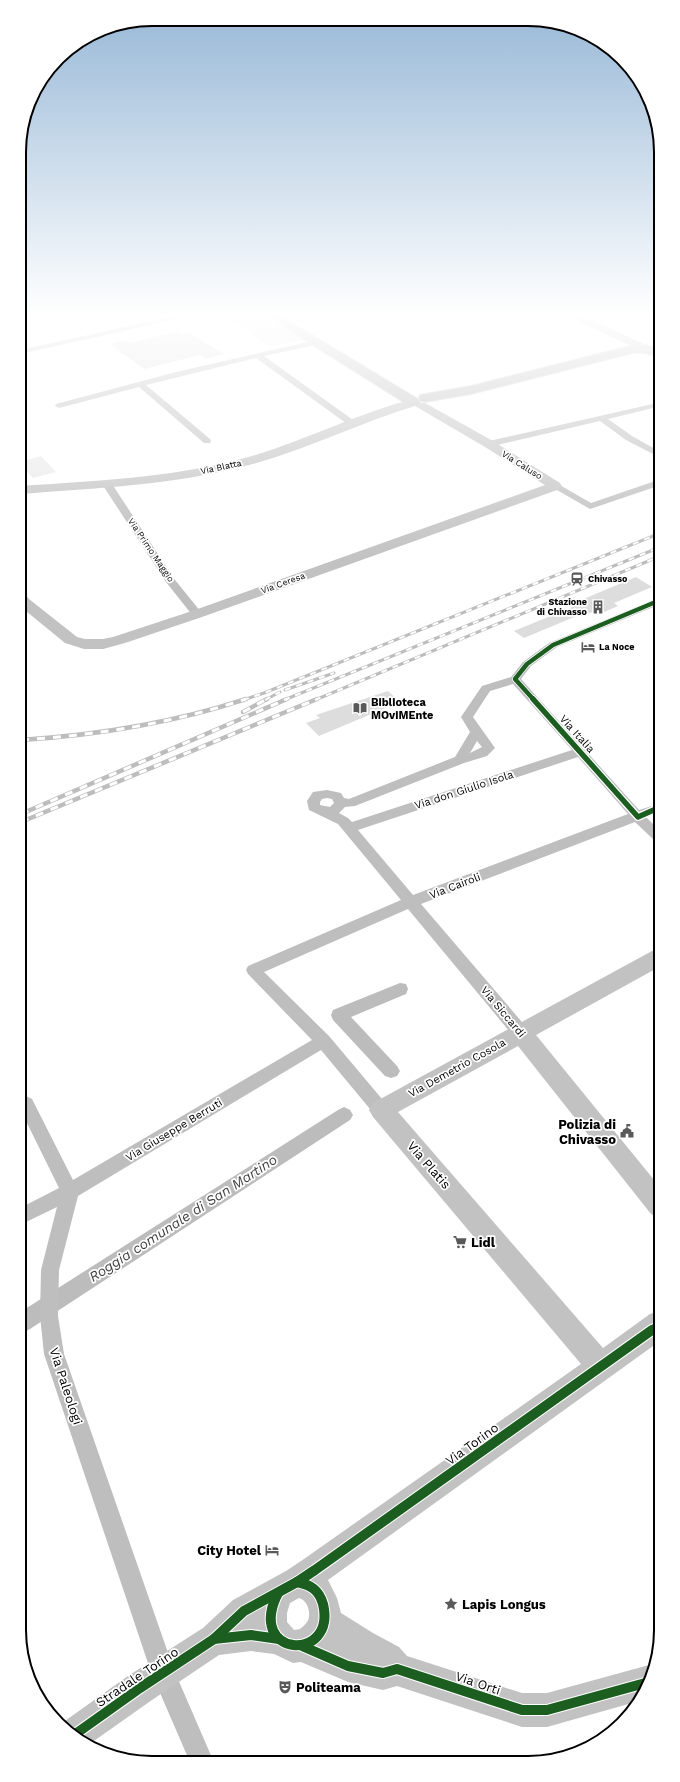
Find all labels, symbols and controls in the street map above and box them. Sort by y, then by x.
street label: Via Caluso [500,449,544,481]
street label: Via Blatta [200,458,242,476]
street label: Via Primo Maggio [126,516,176,584]
street label: Via Ceresa [260,570,306,596]
station icon: Chivasso [569,571,585,587]
place label: Chivasso [588,574,628,584]
place label: Stazione di Chivasso [537,597,588,617]
building icon: Stazione di Chivasso [590,599,606,615]
hotel icon: La Noce [580,639,596,655]
place label: La Noce [599,642,634,652]
place label: Biblioteca MOviMEnte [371,696,433,722]
library icon: Biblioteca MOviMEnte [352,700,368,716]
street label: Via Italia [557,712,597,756]
street label: Via don Giulio Isola [413,768,515,812]
street label: Via Cairoli [428,870,482,902]
street label: Via Siccardi [478,984,528,1040]
street label: Via Demetrio Cosola [406,1036,508,1100]
street label: Via Giuseppe Berruti [123,1096,225,1164]
place label: Polizia di Chivasso [558,1117,616,1147]
public building icon: Polizia di Chivasso [619,1123,635,1139]
street label: Via Platis [404,1138,454,1192]
water label: Roggia comunale di San Martino [86,1151,280,1285]
supermarket icon: Lidl [452,1234,468,1250]
place label: Lidl [471,1235,496,1250]
street label: Via Paleologi [46,1346,86,1426]
street label: Via Torino [443,1420,502,1468]
hotel icon: City Hotel [264,1542,280,1558]
place label: City Hotel [197,1543,262,1558]
place icon: Lapis Longus [443,1596,459,1612]
place label: Lapis Longus [462,1597,546,1612]
street label: Stradale Torino [93,1644,181,1710]
street label: Via Orti [453,1668,503,1698]
theatre icon: Politeama [277,1679,293,1695]
place label: Politeama [296,1680,361,1695]

